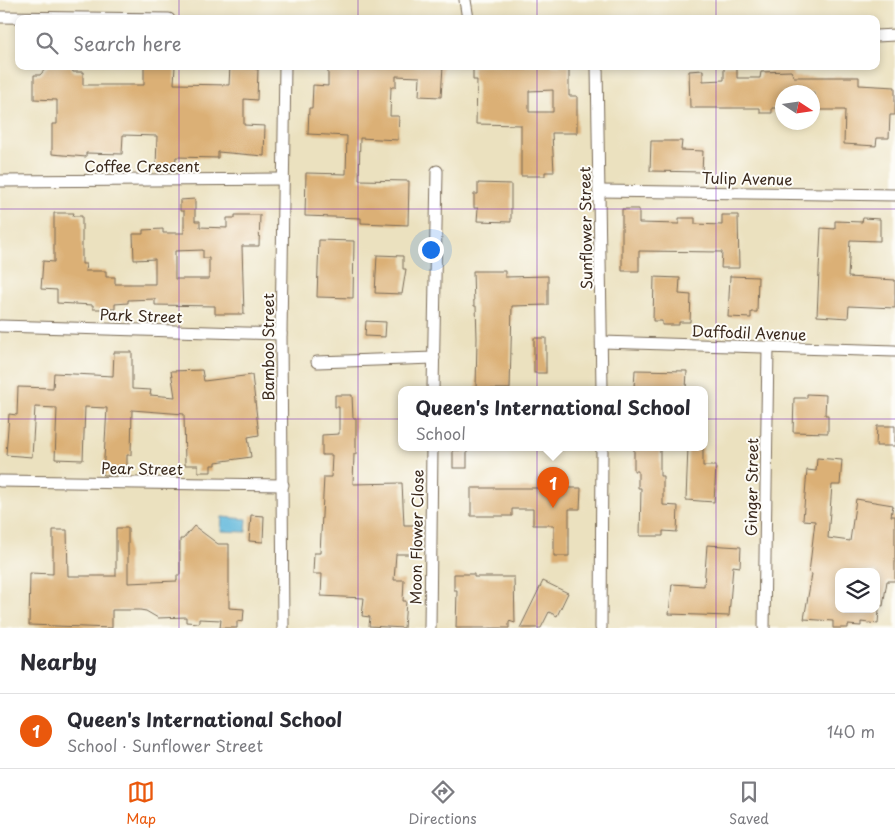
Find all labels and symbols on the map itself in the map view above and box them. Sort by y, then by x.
north arrow [775,85,820,130]
street label: Coffee Crescent [84,154,200,177]
street label: Sunflower Street [572,166,598,290]
street label: Tulip Avenue [701,166,793,190]
your location [418,237,444,263]
street label: Bamboo Street [256,293,279,401]
street label: Park Street [99,302,183,328]
street label: Daffodil Avenue [691,319,807,345]
street label: Ginger Street [739,438,763,536]
street label: Pear Street [101,456,183,480]
pin: 1 [537,467,569,508]
street label: Moon Flower Close [403,469,429,605]

